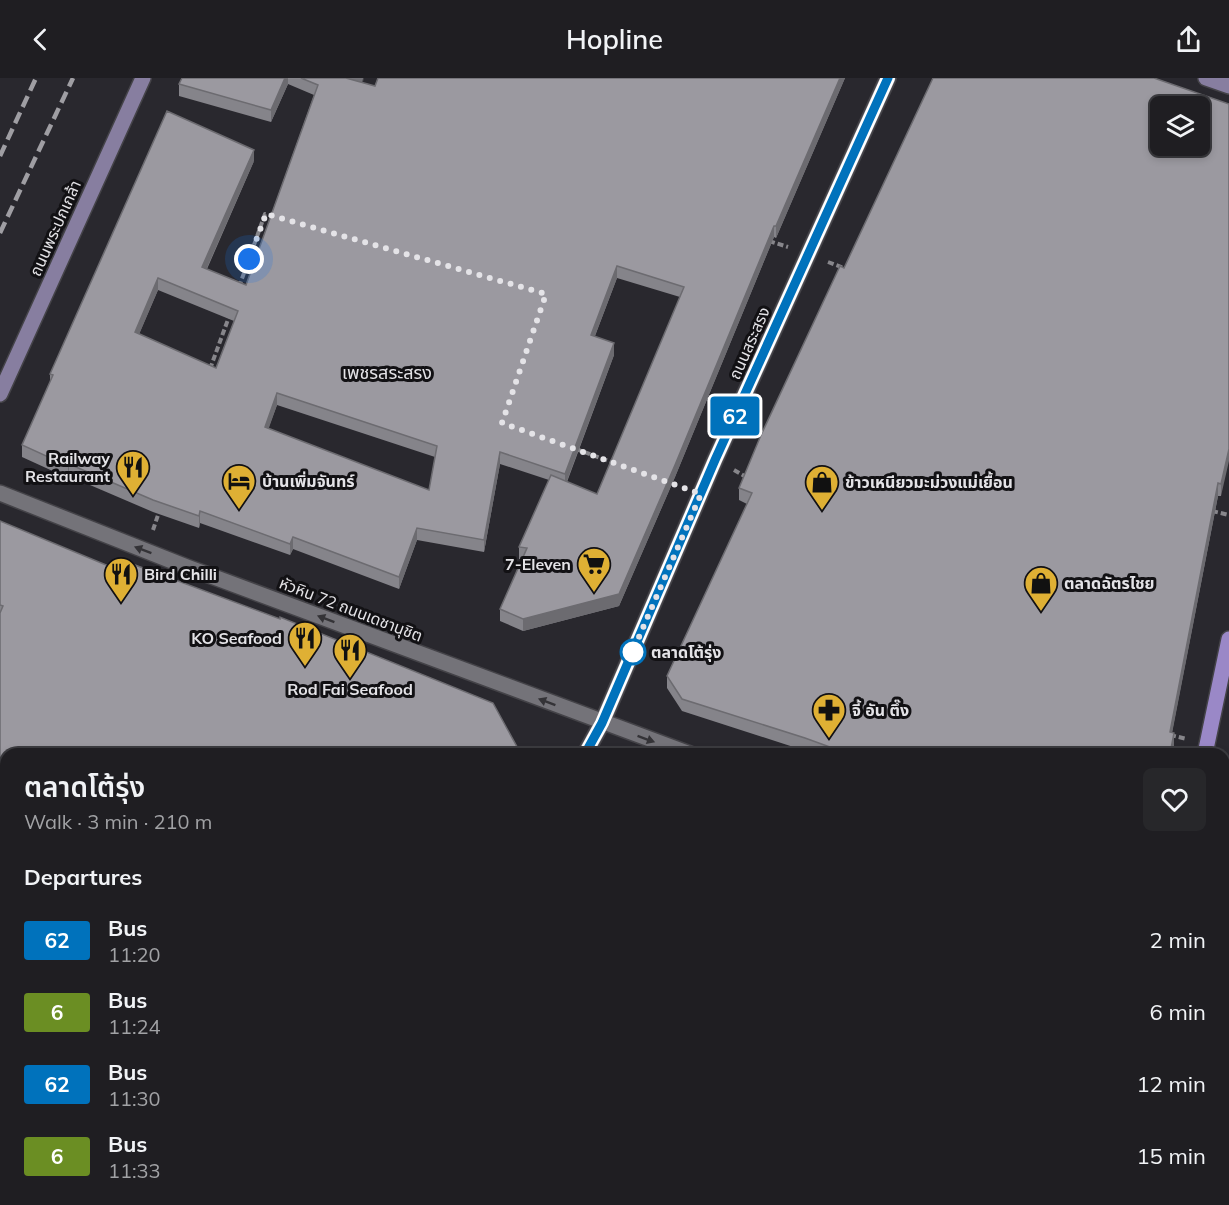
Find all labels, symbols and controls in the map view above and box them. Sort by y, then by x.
text: Hopline [566,22,663,56]
icon: back [24,23,57,56]
icon: share [1172,23,1205,56]
map controls [1150,96,1210,156]
button: layers [1150,96,1210,156]
street label: ถนนพระปกเกล้า [25,177,85,279]
your location [234,244,264,274]
street label: ถนนสระสรง [724,304,774,382]
district label: เพชรสระสรง [342,361,432,384]
line badge: 62 [708,396,762,436]
text: 62 [722,403,748,429]
place label: Railway Restaurant [25,448,110,486]
restaurant icon: Railway Restaurant [115,449,151,496]
hotel icon: บ้านเพิ่มจันทร์ [221,463,257,510]
shop icon: ข้าวเหนียวมะม่วงแม่เยื้อน [804,464,840,511]
place label: บ้านเพิ่มจันทร์ [262,471,355,491]
place label: ข้าวเหนียวมะม่วงแม่เยื้อน [845,471,1013,492]
one-way arrow [134,544,152,554]
supermarket icon: 7-Eleven [576,546,612,593]
place label: 7-Eleven [505,554,571,574]
restaurant icon: Bird Chilli [103,556,139,603]
place label: Bird Chilli [144,564,217,584]
shop icon: ตลาดฉัตรไชย [1023,565,1059,612]
street label: หัวหิน 72 ถนนเดชานุชิต [277,572,425,646]
place label: ตลาดฉัตรไชย [1064,573,1154,593]
one-way arrow [316,613,334,623]
restaurant icon: KO Seafood [287,620,323,667]
place label: KO Seafood [191,628,282,648]
restaurant icon: Rod Fai Seafood [332,632,368,679]
marker: ตลาดโต้รุ่ง [620,639,646,665]
place label: ตลาดโต้รุ่ง [651,642,721,662]
place label: Rod Fai Seafood [287,679,413,699]
pharmacy icon: จี้ อัน ตึ๊ง [811,692,847,739]
one-way arrow [538,697,556,707]
place label: จี้ อัน ตึ๊ง [852,699,909,720]
one-way arrow [637,734,655,744]
button: heart [1143,768,1206,831]
text: ตลาดโต้รุ่ง [24,769,145,804]
text: Walk · 3 min · 210 m [24,809,212,834]
text: Departures [24,863,142,891]
text: Bus [108,914,147,942]
text: 2 min [1150,926,1206,954]
text: 62 [44,927,70,953]
text: 11:20 [108,942,161,967]
text: Bus [108,986,147,1014]
text: 6 min [1150,998,1206,1026]
text: 6 [51,999,63,1025]
text: 11:24 [108,1014,161,1039]
text: Bus [108,1058,147,1086]
text: 12 min [1136,1070,1206,1098]
text: 62 [44,1071,70,1097]
text: 11:30 [108,1086,161,1111]
text: Bus [108,1130,147,1158]
text: 15 min [1136,1142,1206,1170]
text: 6 [51,1143,63,1169]
text: 11:33 [108,1158,161,1183]

